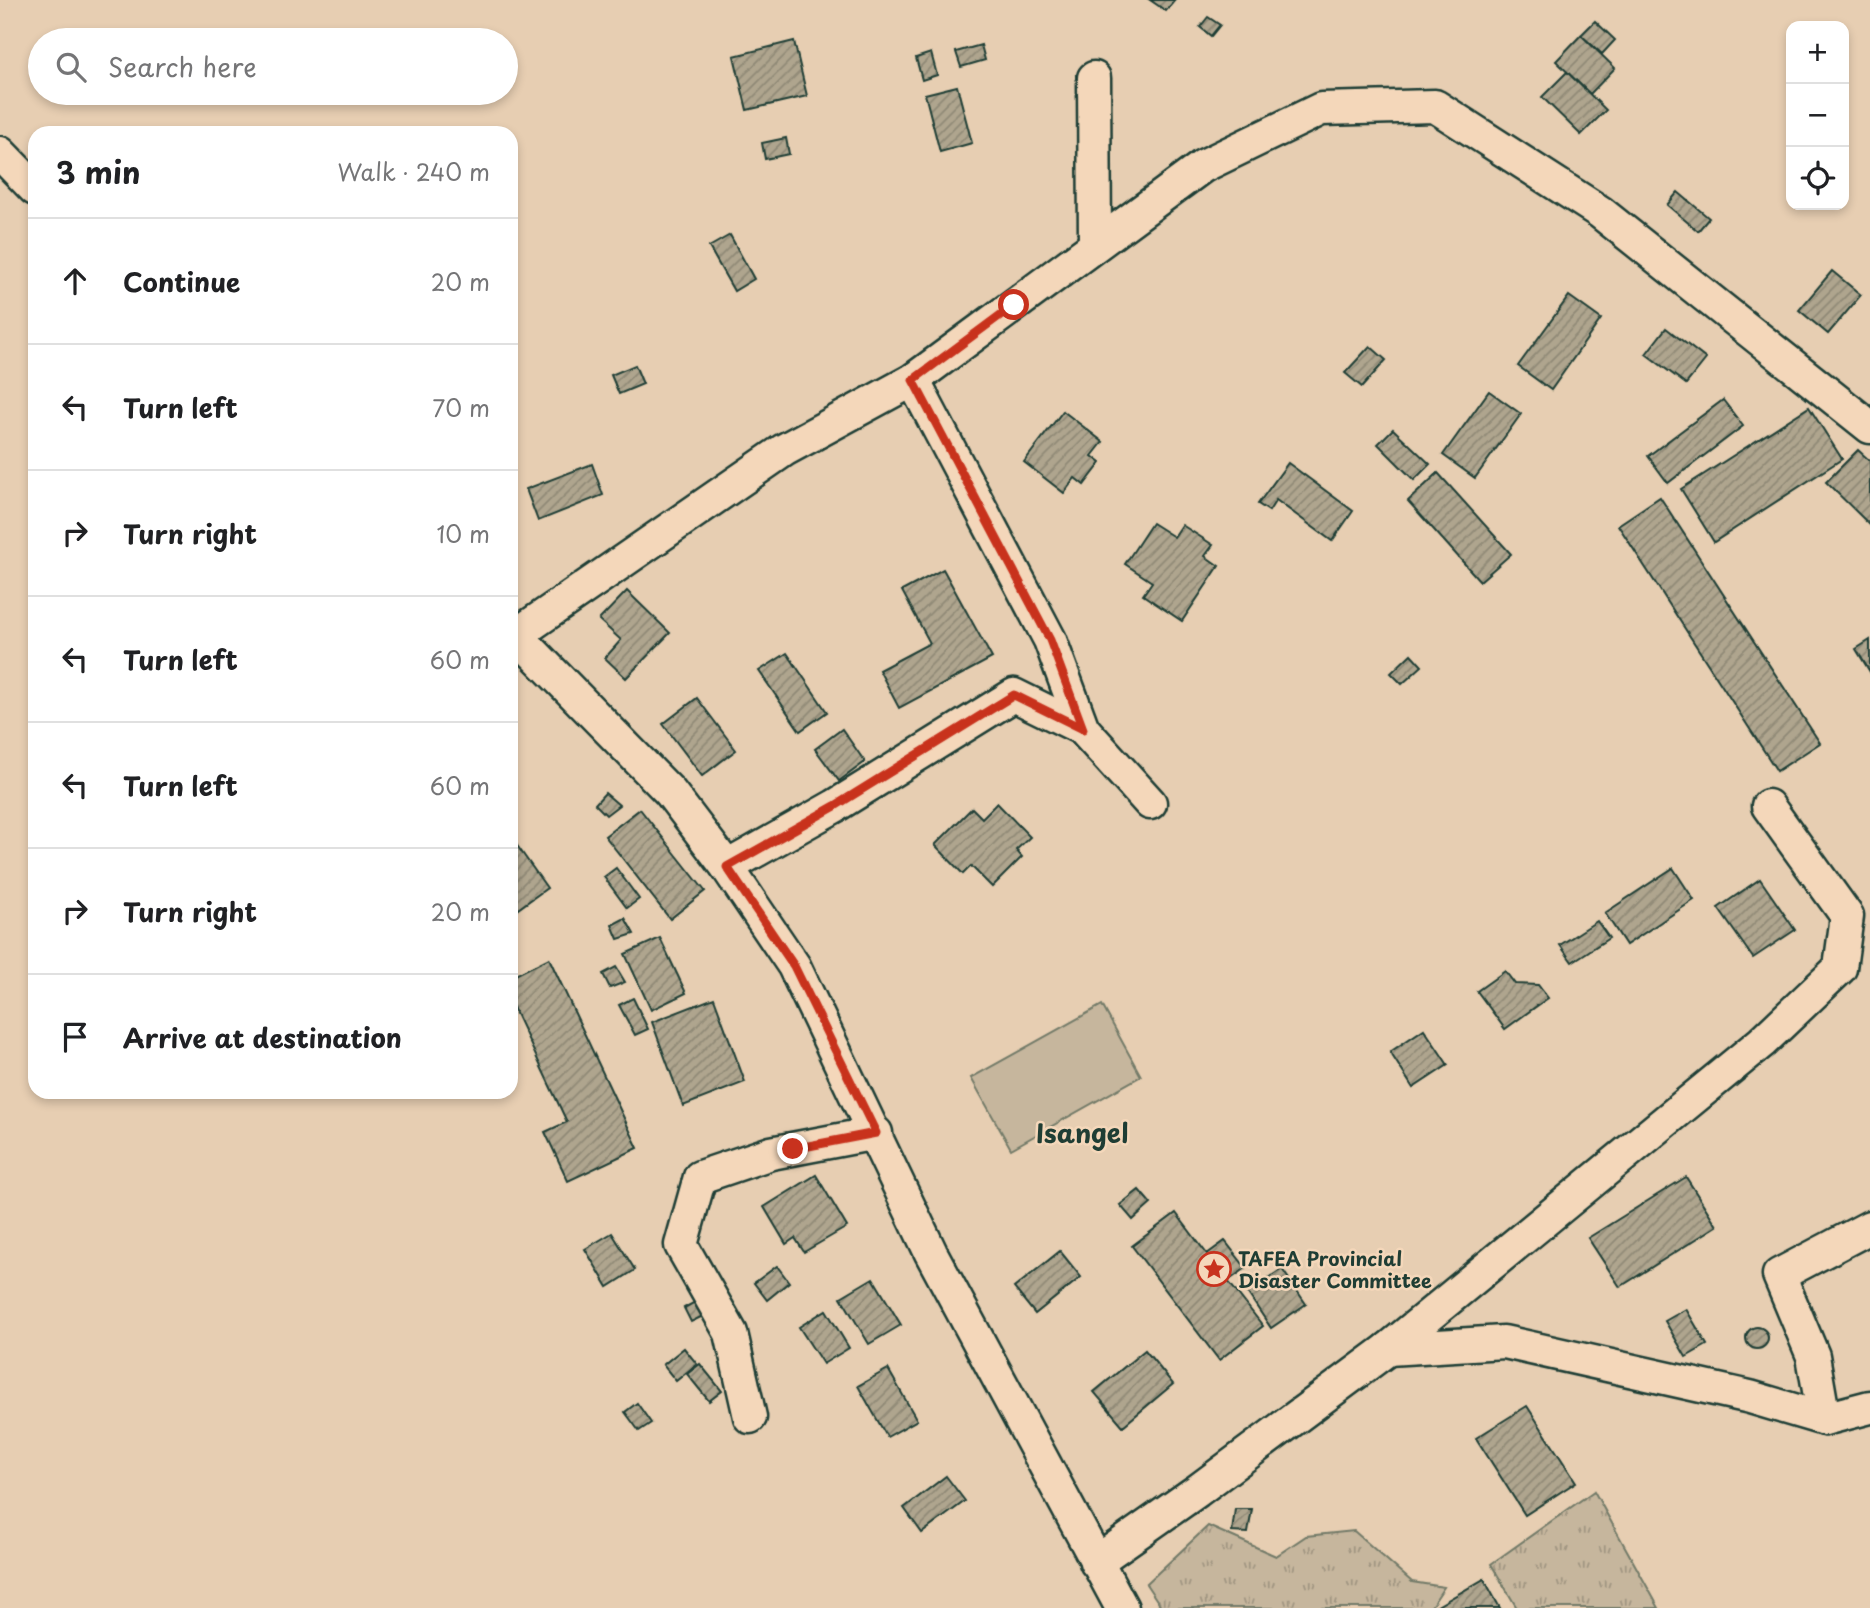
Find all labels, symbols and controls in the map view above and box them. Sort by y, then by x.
map controls [1786,21,1849,210]
button: + [1786,21,1849,84]
search box [28,28,518,105]
text: Search here [108,47,257,86]
icon: search [52,48,90,86]
button: − [1786,84,1849,147]
button: locate [1786,147,1849,210]
text: 3 min [56,149,141,194]
text: Walk · 240 m [338,154,490,189]
icon: ahead [56,262,94,300]
text: Continue [123,262,240,301]
text: 20 m [431,264,490,299]
route start [998,289,1029,320]
icon: left [56,388,94,426]
text: Turn left [123,388,238,427]
text: 70 m [432,390,490,425]
icon: right [56,514,94,552]
text: Turn right [123,514,257,553]
text: 10 m [436,516,490,551]
icon: left [56,640,94,678]
text: Turn left [123,640,238,679]
text: 60 m [430,642,490,677]
icon: left [56,766,94,804]
text: Turn left [123,766,238,805]
text: 60 m [430,768,490,803]
icon: right [56,892,94,930]
text: Turn right [123,892,257,931]
text: 20 m [431,894,490,929]
icon: arrive [56,1018,94,1056]
text: Arrive at destination [123,1018,402,1057]
district label: Isangel [1036,1113,1128,1152]
route end [777,1133,808,1164]
place label: TAFEA Provincial Disaster Committee [1238,1244,1432,1294]
place icon: TAFEA Provincial Disaster Committee [1195,1250,1233,1288]

